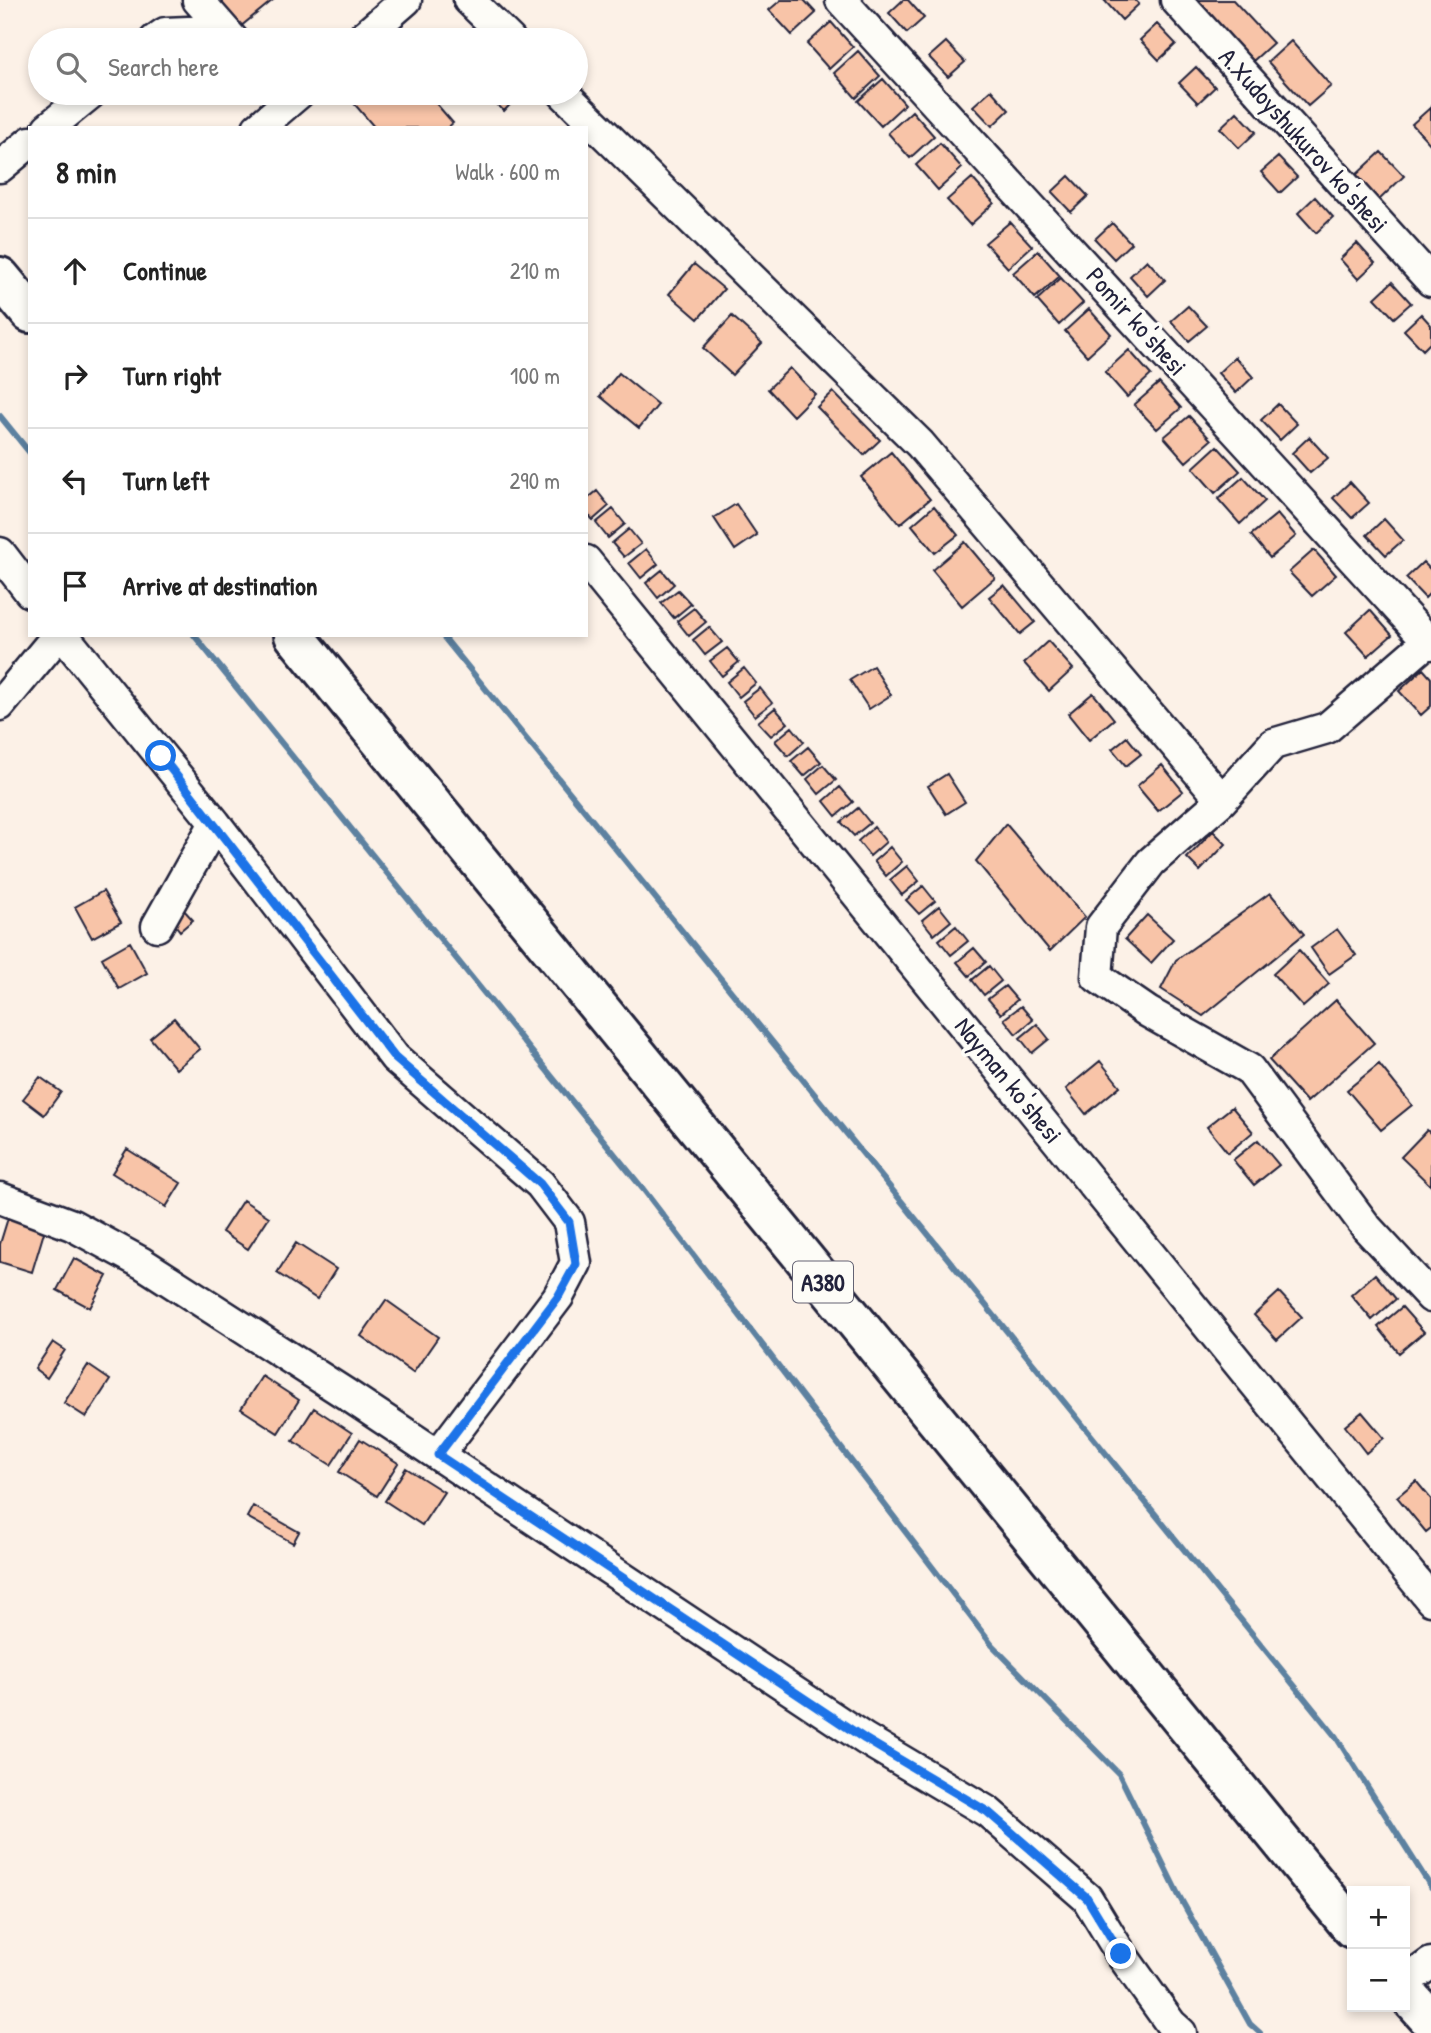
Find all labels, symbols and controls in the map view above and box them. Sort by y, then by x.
search box [28,28,588,105]
street label: A.Xudoyshukurov ko'shesi [1211,40,1397,240]
icon: search [52,48,90,86]
text: Search here [108,49,219,84]
text: 8 min [56,152,117,192]
text: Walk · 600 m [455,156,560,187]
icon: ahead [56,252,94,290]
text: Continue [123,253,207,288]
text: 210 m [510,255,560,286]
street label: Pomir ko'shesi [1079,259,1195,383]
icon: right [56,357,94,395]
text: Turn right [123,358,221,393]
text: 100 m [510,360,560,391]
icon: left [56,462,94,500]
text: Turn left [123,463,209,498]
text: 290 m [510,465,560,496]
icon: arrive [56,567,94,605]
text: Arrive at destination [123,568,318,603]
route start [145,740,176,771]
street label: Nayman ko'shesi [947,1009,1071,1151]
road number: A380 [793,1262,853,1302]
map controls [1347,1886,1410,2012]
button: + [1347,1886,1410,1949]
route end [1105,1938,1136,1969]
button: − [1347,1949,1410,2012]

